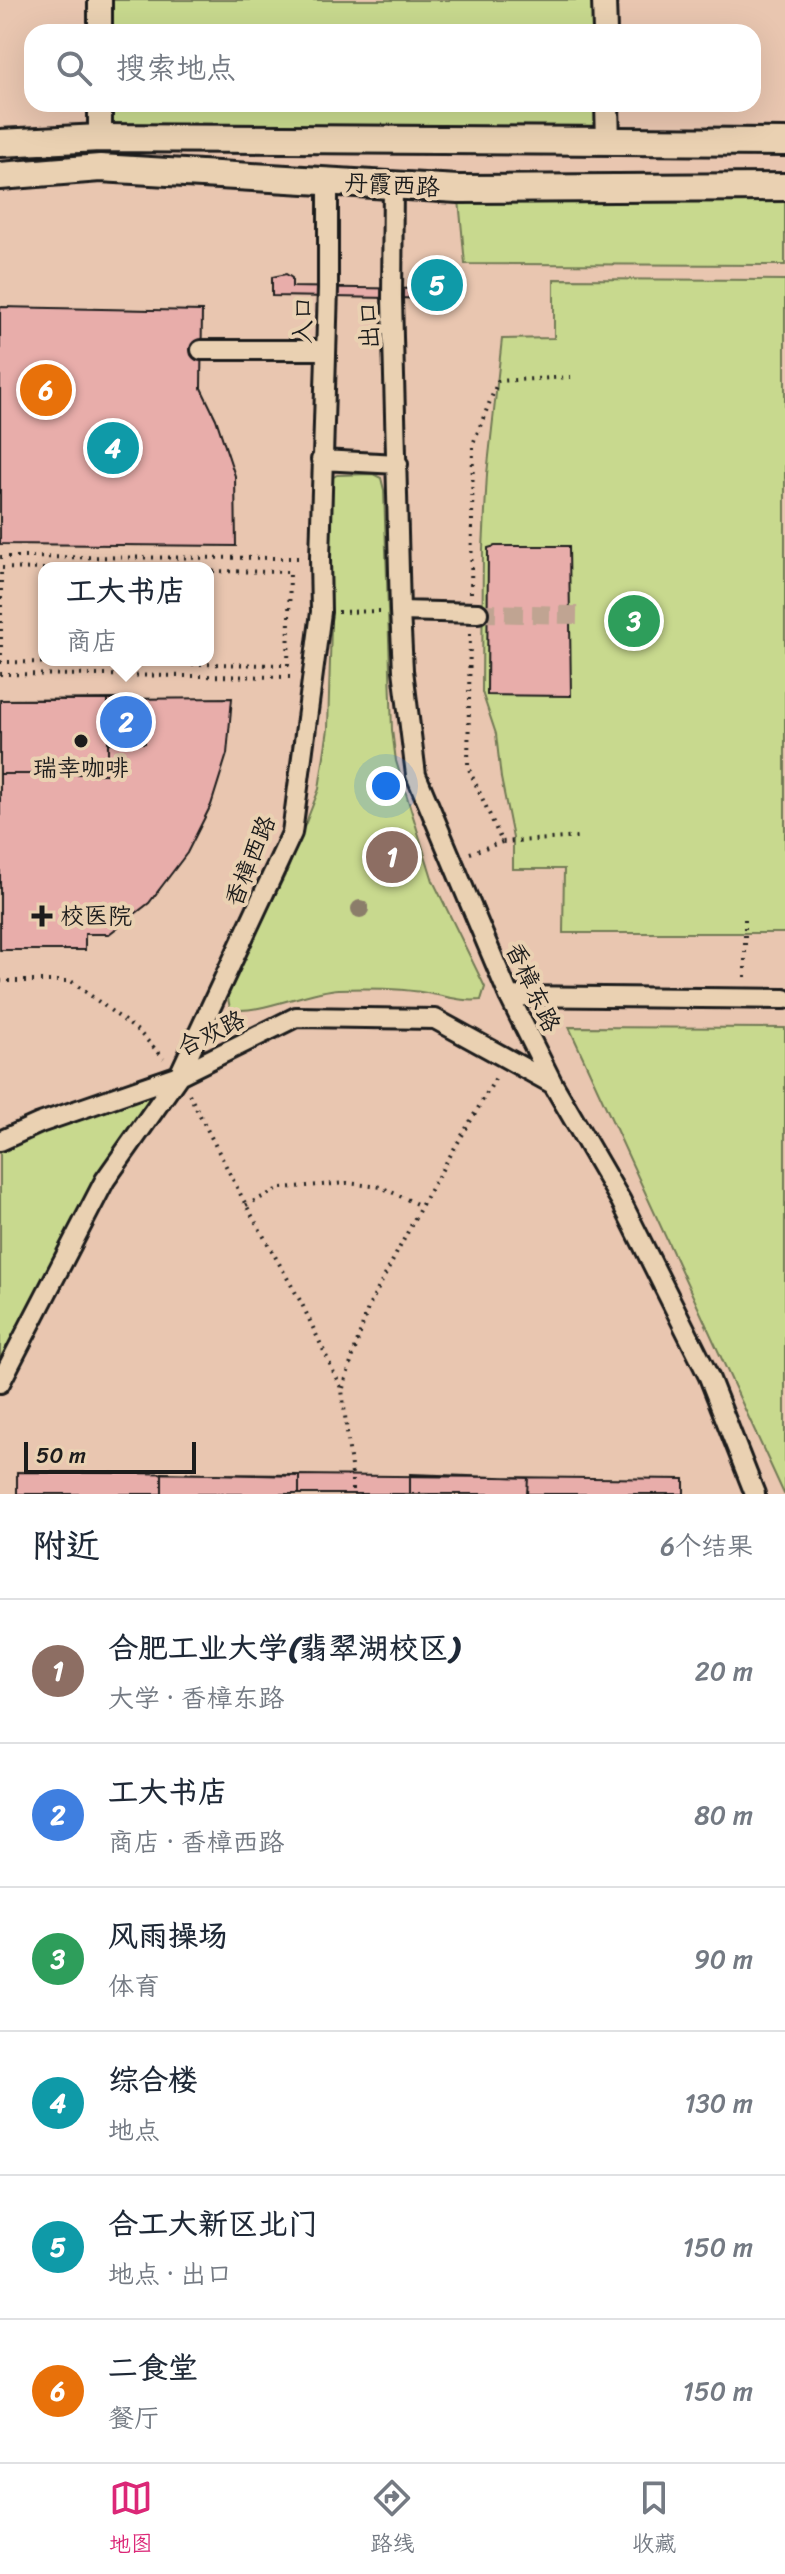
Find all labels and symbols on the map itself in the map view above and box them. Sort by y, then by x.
street label: 丹霞西路 [343,162,441,208]
pin: 5 [411,255,463,315]
street label: 入口 [281,295,325,345]
street label: 出口 [347,300,391,350]
pin: 6 [20,360,72,420]
pin: 4 [87,418,139,478]
pin: 3 [608,591,660,651]
pin: 2 [100,692,152,752]
marker: 瑞幸咖啡 [72,732,90,750]
place label: 瑞幸咖啡 [33,747,129,789]
your location [366,766,406,806]
street label: 香樟西路 [213,809,287,913]
pin: 1 [366,827,418,887]
place label: 校医院 [60,895,132,937]
marker: 校医院 [31,905,53,927]
street label: 香樟东路 [494,935,572,1039]
street label: 合欢路 [169,998,253,1068]
scale bar [24,1438,196,1474]

